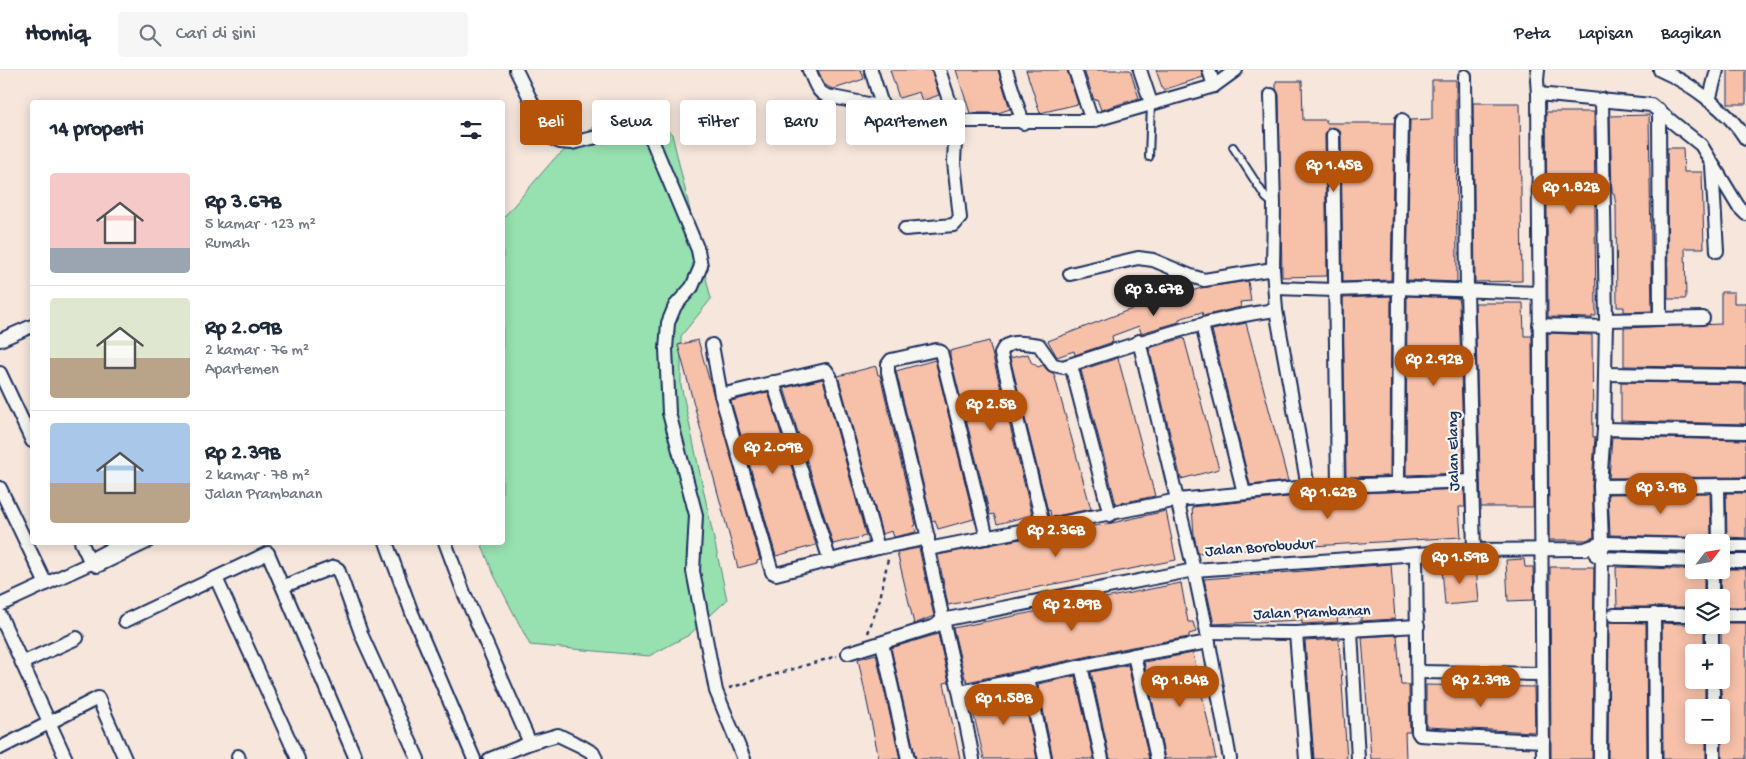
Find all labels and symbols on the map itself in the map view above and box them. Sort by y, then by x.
pin: Rp 1.45B [1282,150,1386,193]
pin: Rp 1.82B [1519,172,1623,215]
pin: Rp 3.67B [1102,274,1206,317]
pin: Rp 2.92B [1382,344,1486,387]
pin: Rp 2.5B [945,390,1037,432]
street label: Jalan Elang [1445,411,1465,491]
pin: Rp 2.09B [721,432,825,475]
pin: Rp 3.9B [1615,472,1707,515]
pin: Rp 1.62B [1276,478,1380,520]
pin: Rp 2.36B [1004,516,1108,558]
north arrow [1685,534,1730,579]
street label: Jalan Borobudur [1204,536,1317,562]
pin: Rp 1.59B [1408,542,1512,585]
pin: Rp 2.89B [1020,590,1124,632]
street label: Jalan Prambanan [1253,602,1371,626]
pin: Rp 1.84B [1128,666,1232,708]
pin: Rp 2.39B [1429,666,1533,708]
pin: Rp 1.58B [952,684,1056,726]

